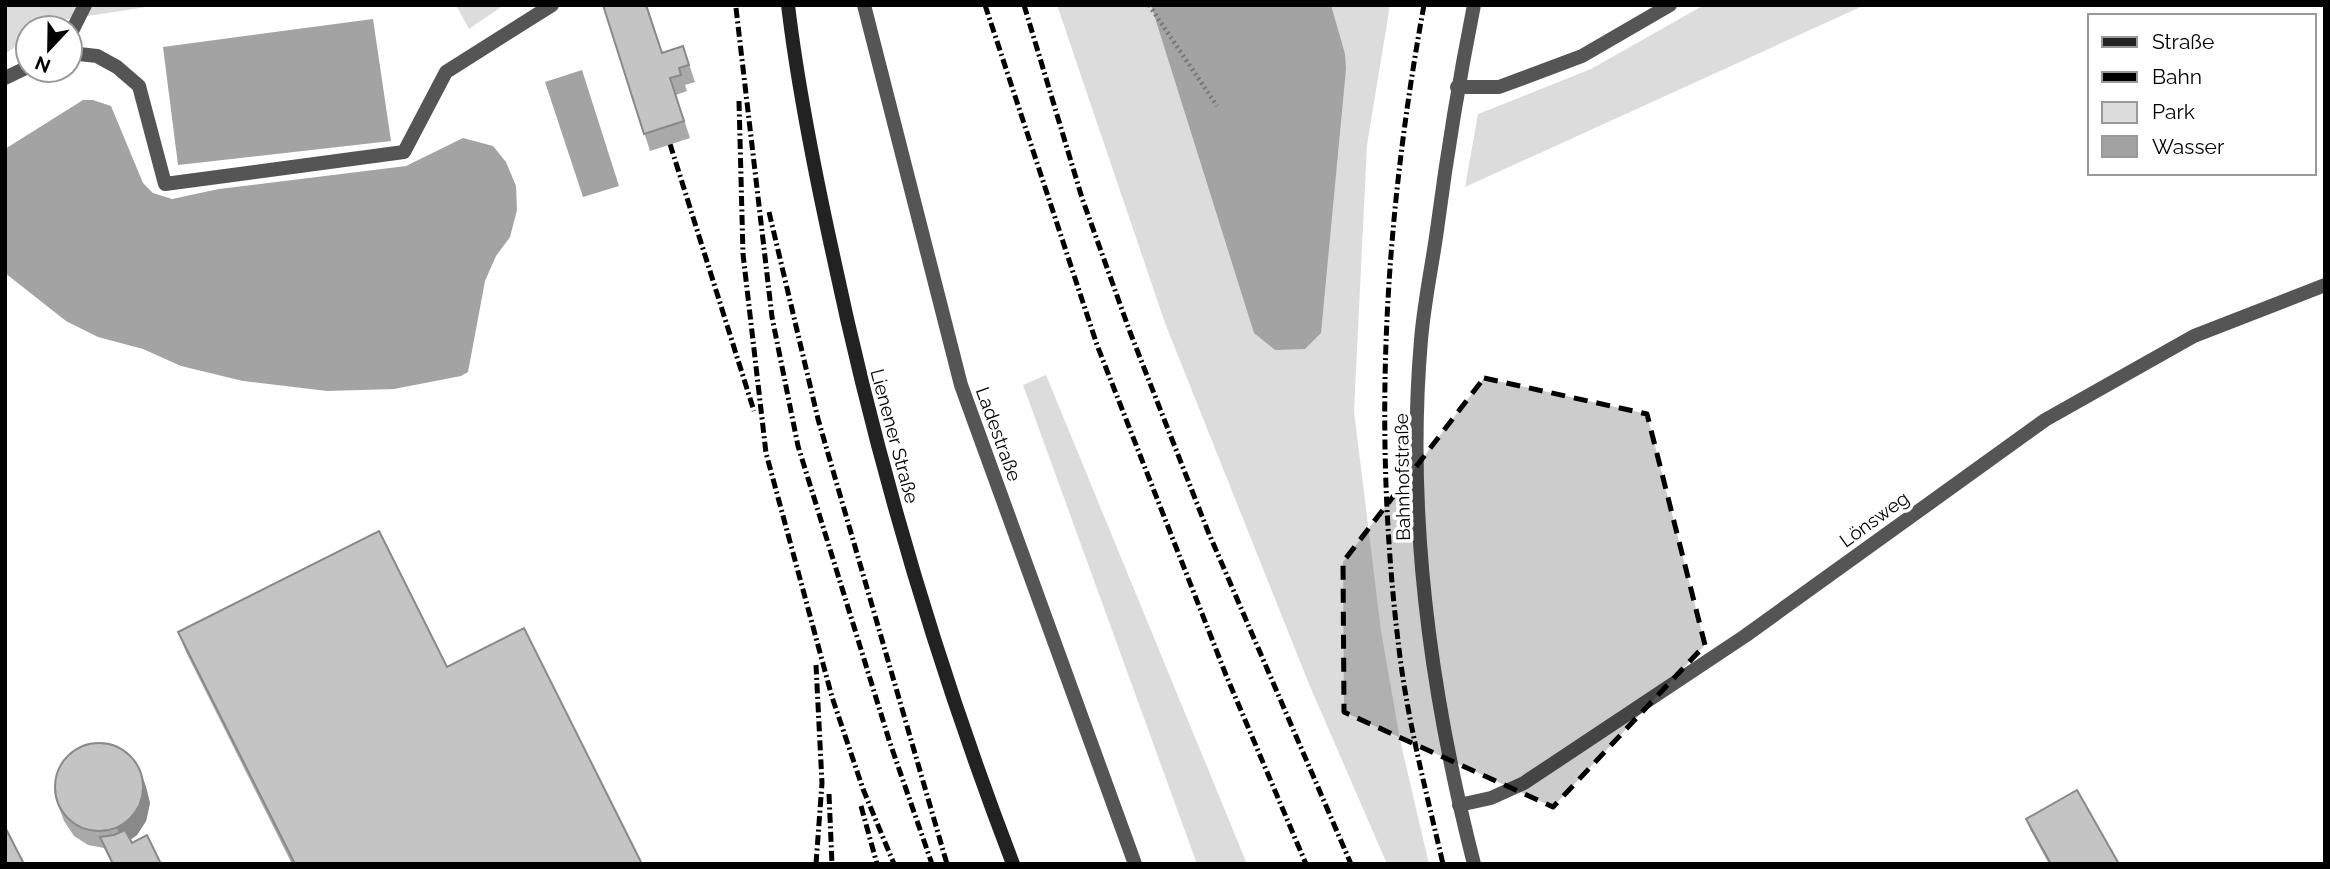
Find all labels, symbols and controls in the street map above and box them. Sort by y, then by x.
north arrow [14,14,84,84]
legend [2088,14,2316,175]
text: Straße [2152,29,2214,54]
text: N [32,52,53,78]
text: Bahn [2152,64,2202,89]
text: Park [2152,99,2195,124]
text: Wasser [2152,134,2225,159]
street label: Lienener Straße [866,366,924,506]
street label: Ladestraße [972,384,1026,484]
street label: Bahnhofstraße [1390,413,1414,541]
street label: Lönsweg [1835,487,1913,551]

